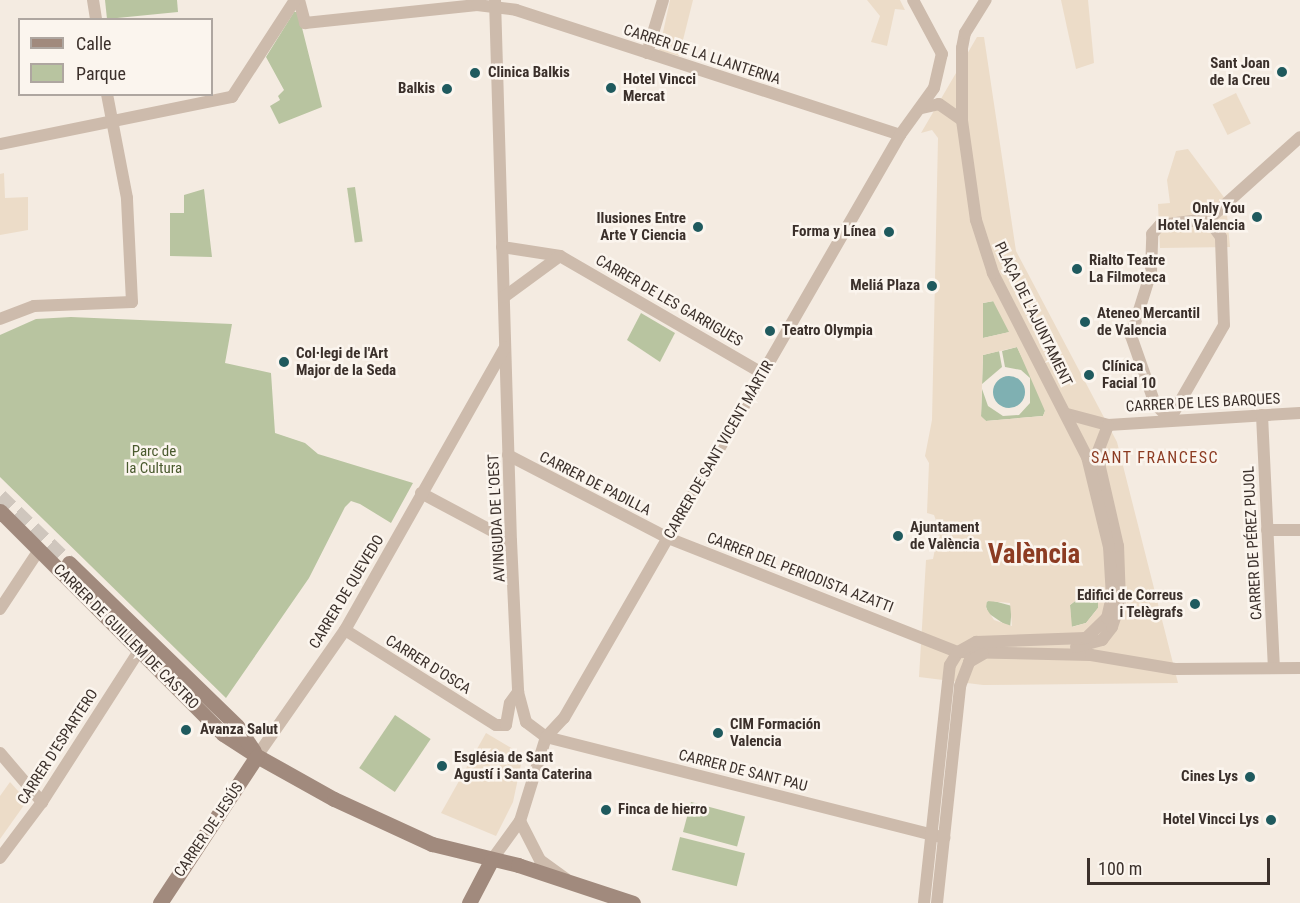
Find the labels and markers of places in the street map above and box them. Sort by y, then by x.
place label: Sant Joan de la Creu [1210,54,1270,89]
marker: Clinica Balkis [466,64,484,82]
place label: Clinica Balkis [488,64,570,82]
marker: Sant Joan de la Creu [1275,65,1289,79]
place label: Hotel Vincci Mercat [623,70,696,105]
place label: Balkis [398,80,435,98]
marker: Hotel Vincci Mercat [604,81,618,95]
marker: Balkis [440,82,454,96]
place label: Only You Hotel Valencia [1158,199,1245,234]
place label: Ilusiones Entre Arte Y Ciencia [597,209,686,244]
marker: Only You Hotel Valencia [1250,210,1264,224]
marker: Ilusiones Entre Arte Y Ciencia [691,220,705,234]
place label: Forma y Línea [792,223,876,241]
marker: Forma y Línea [880,223,898,241]
place label: Rialto Teatre La Filmoteca [1089,251,1166,286]
marker: Rialto Teatre La Filmoteca [1070,262,1084,276]
place label: Meliá Plaza [850,277,920,295]
marker: Meliá Plaza [925,279,939,293]
place label: Ateneo Mercantil de Valencia [1097,304,1200,339]
marker: Ateneo Mercantil de Valencia [1078,315,1092,329]
place label: Teatro Olympia [782,322,873,340]
marker: Teatro Olympia [763,324,777,338]
place label: Col·legi de l'Art Major de la Seda [296,344,396,379]
marker: Col·legi de l'Art Major de la Seda [277,355,291,369]
place label: Clínica Facial 10 [1102,357,1156,392]
marker: Clínica Facial 10 [1080,366,1098,384]
place label: Ajuntament de València [910,518,980,553]
marker: Ajuntament de València [891,529,905,543]
place label: Edifici de Correus i Telègrafs [1077,586,1183,621]
marker: Edifici de Correus i Telègrafs [1188,597,1202,611]
place label: CIM Formación Valencia [730,715,821,750]
marker: Avanza Salut [177,721,195,739]
place label: Avanza Salut [200,721,278,739]
marker: CIM Formación Valencia [711,726,725,740]
place label: Església de Sant Agustí i Santa Caterina [454,748,592,783]
marker: Església de Sant Agustí i Santa Caterina [435,759,449,773]
place label: Cines Lys [1181,768,1238,786]
marker: Cines Lys [1243,770,1257,784]
place label: Finca de hierro [618,801,707,819]
marker: Finca de hierro [599,803,613,817]
place label: Hotel Vincci Lys [1163,811,1259,829]
marker: Hotel Vincci Lys [1264,813,1278,827]

